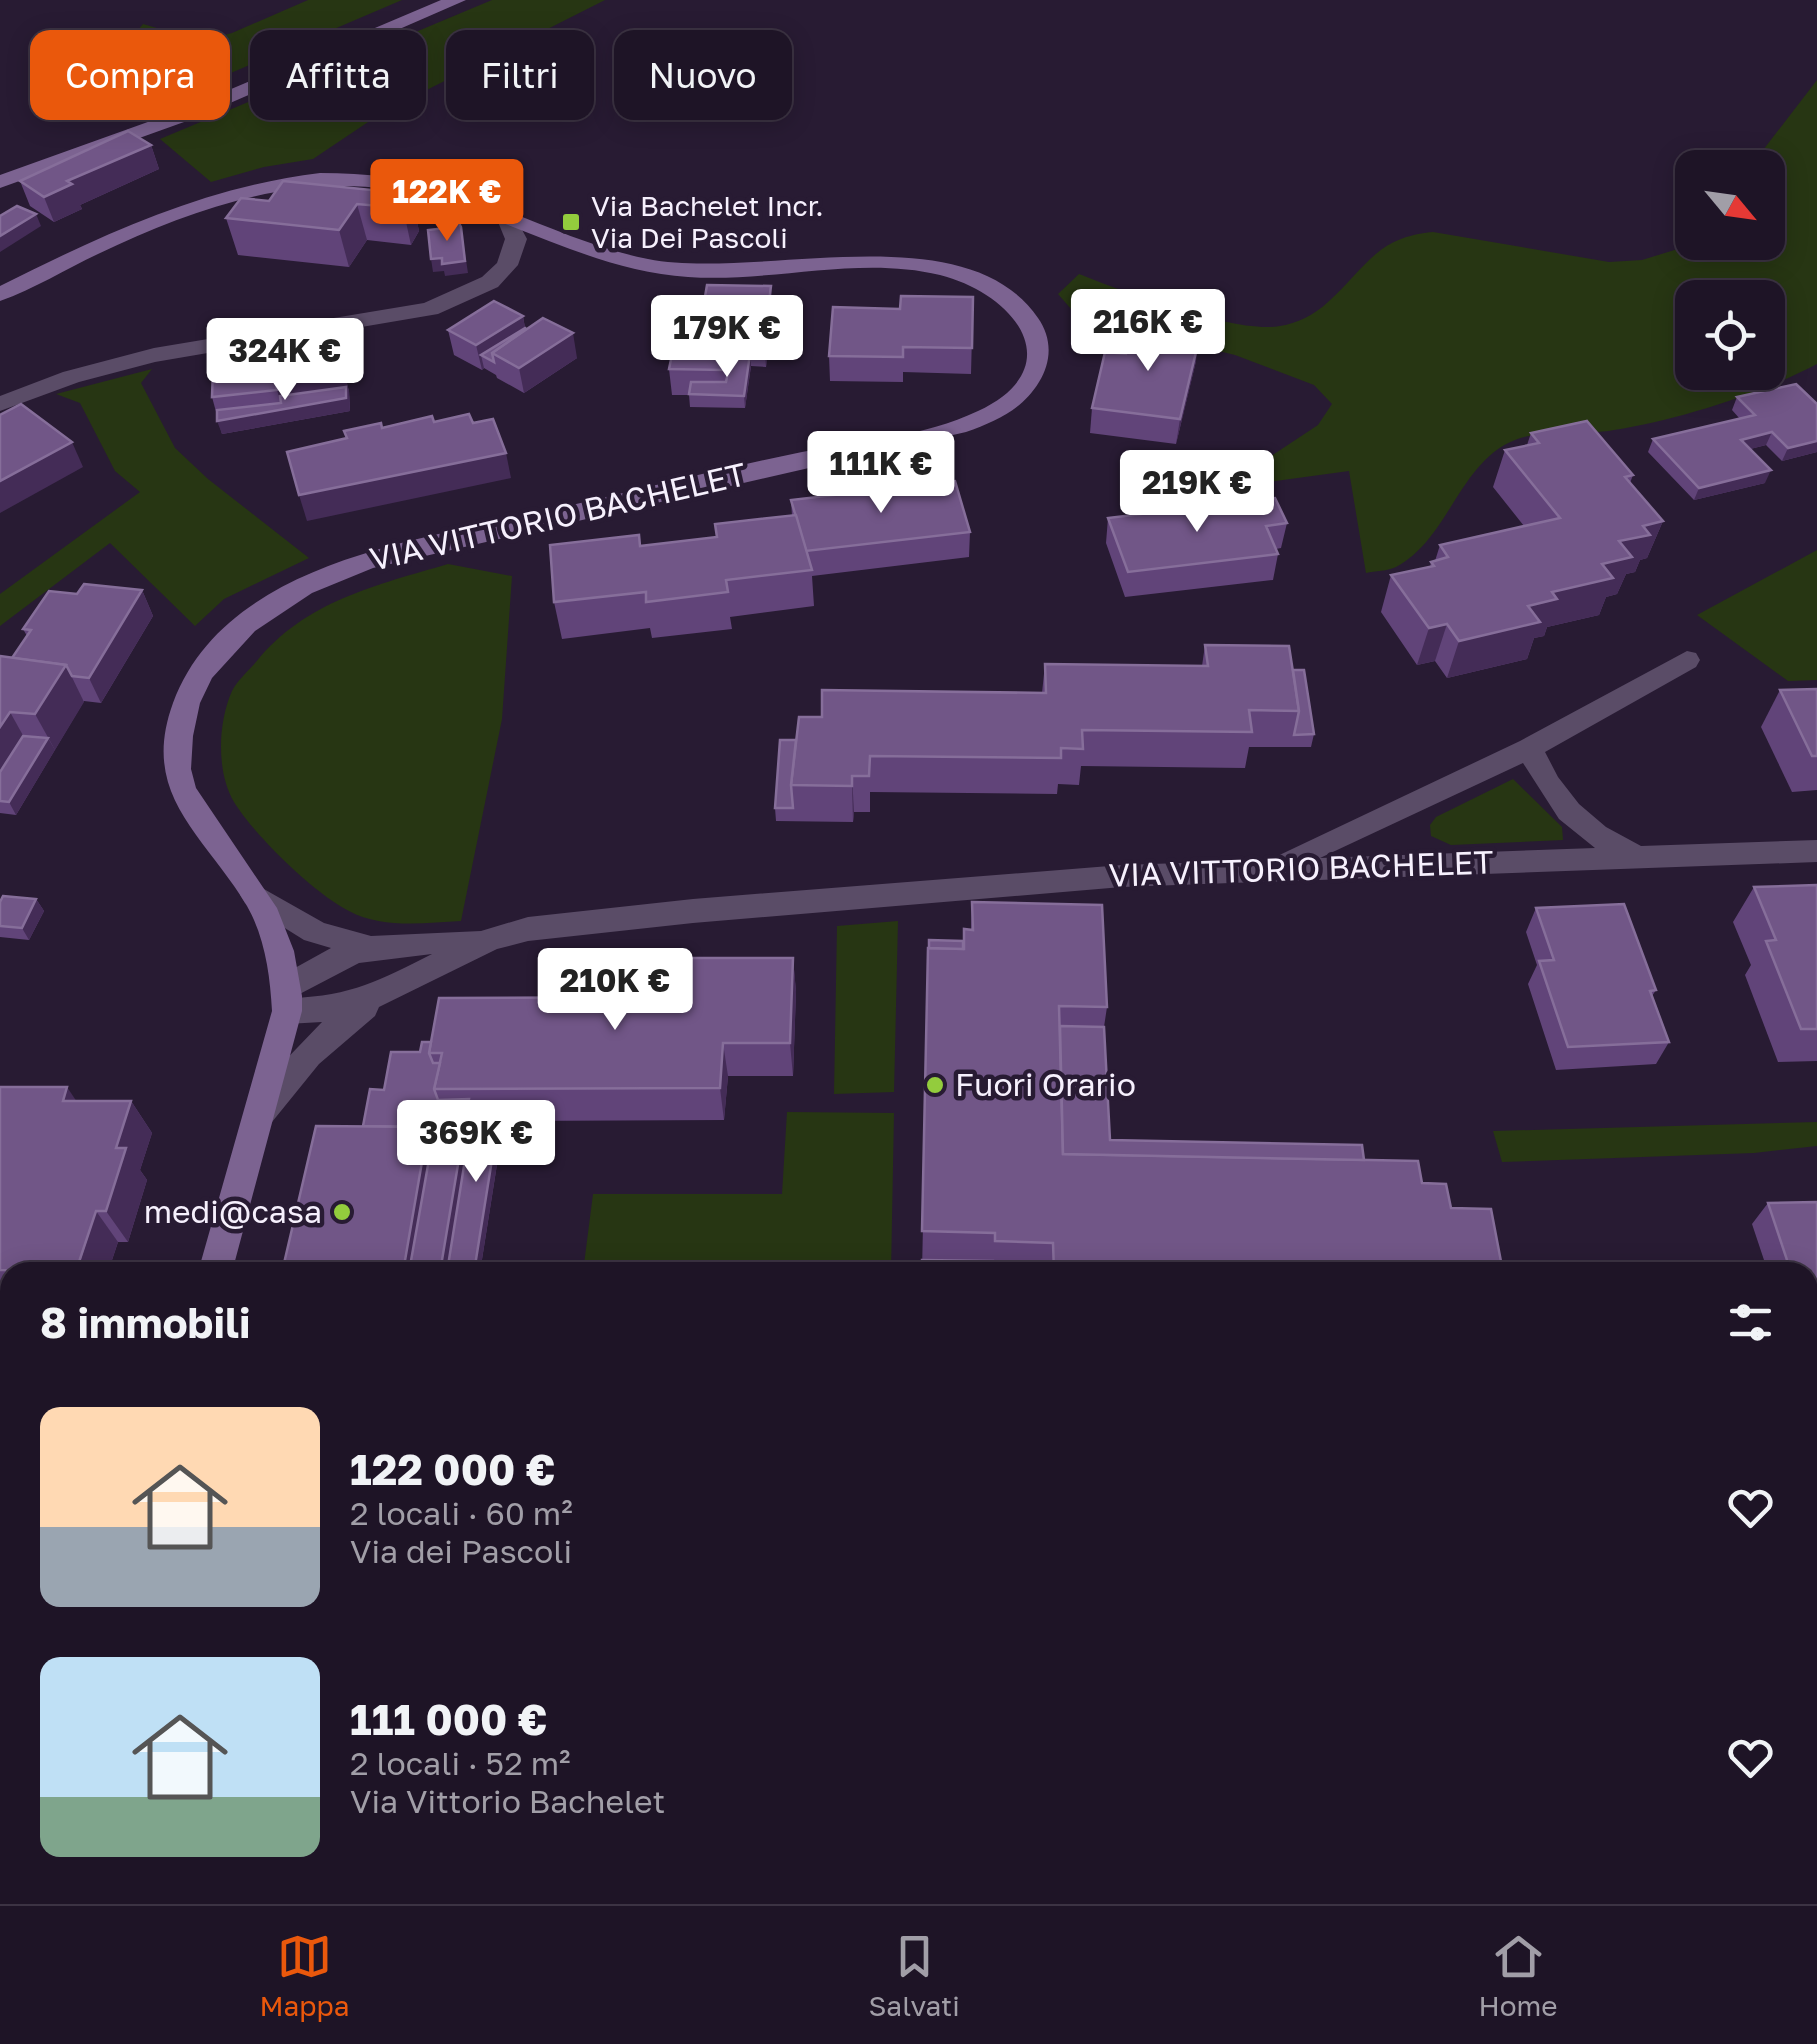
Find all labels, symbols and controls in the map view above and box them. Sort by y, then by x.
chip: Compra [30,30,230,120]
chip: Affitta [250,30,426,120]
chip: Filtri [446,30,594,120]
chip: Nuovo [614,30,792,120]
north arrow [1675,150,1785,260]
map controls [1675,150,1785,390]
pin: 122K € [366,159,528,244]
text: 122K € [392,172,502,210]
place label: Via Bachelet Incr. Via Dei Pascoli [591,189,824,254]
marker: Via Bachelet Incr. Via Dei Pascoli [560,211,582,233]
button: locate [1675,280,1785,390]
pin: 216K € [1067,289,1229,374]
pin: 179K € [646,295,808,380]
text: 216K € [1093,302,1203,340]
text: 179K € [673,308,781,346]
pin: 324K € [204,318,366,403]
text: 324K € [229,331,341,369]
pin: 111K € [800,431,962,516]
text: 111K € [829,444,933,482]
pin: 219K € [1116,450,1278,535]
street label: VIA VITTORIO BACHELET [366,454,750,578]
text: 219K € [1142,463,1252,501]
street label: VIA VITTORIO BACHELET [1108,842,1494,894]
pin: 210K € [534,948,696,1033]
text: 210K € [560,961,670,999]
place label: Fuori Orario [955,1065,1136,1103]
marker: Fuori Orario [924,1074,946,1096]
pin: 369K € [395,1100,557,1185]
text: 369K € [419,1113,533,1151]
place label: medi@casa [144,1192,322,1230]
marker: medi@casa [331,1201,353,1223]
icon: filters [1723,1295,1778,1350]
text: 8 immobili [40,1297,251,1347]
text: 122 000 € [350,1444,555,1494]
icon: home [120,1447,240,1567]
icon: heart [1723,1480,1778,1535]
text: 2 locali · 60 m² [350,1494,573,1532]
text: Via dei Pascoli [350,1532,572,1570]
text: 111 000 € [350,1694,547,1744]
icon: home [120,1697,240,1817]
icon: heart [1723,1730,1778,1785]
text: 2 locali · 52 m² [350,1744,571,1782]
text: Via Vittorio Bachelet [350,1782,665,1820]
tab: Mappa [259,1929,350,2022]
tab: Salvati [868,1929,960,2022]
tab: Home [1478,1929,1558,2022]

